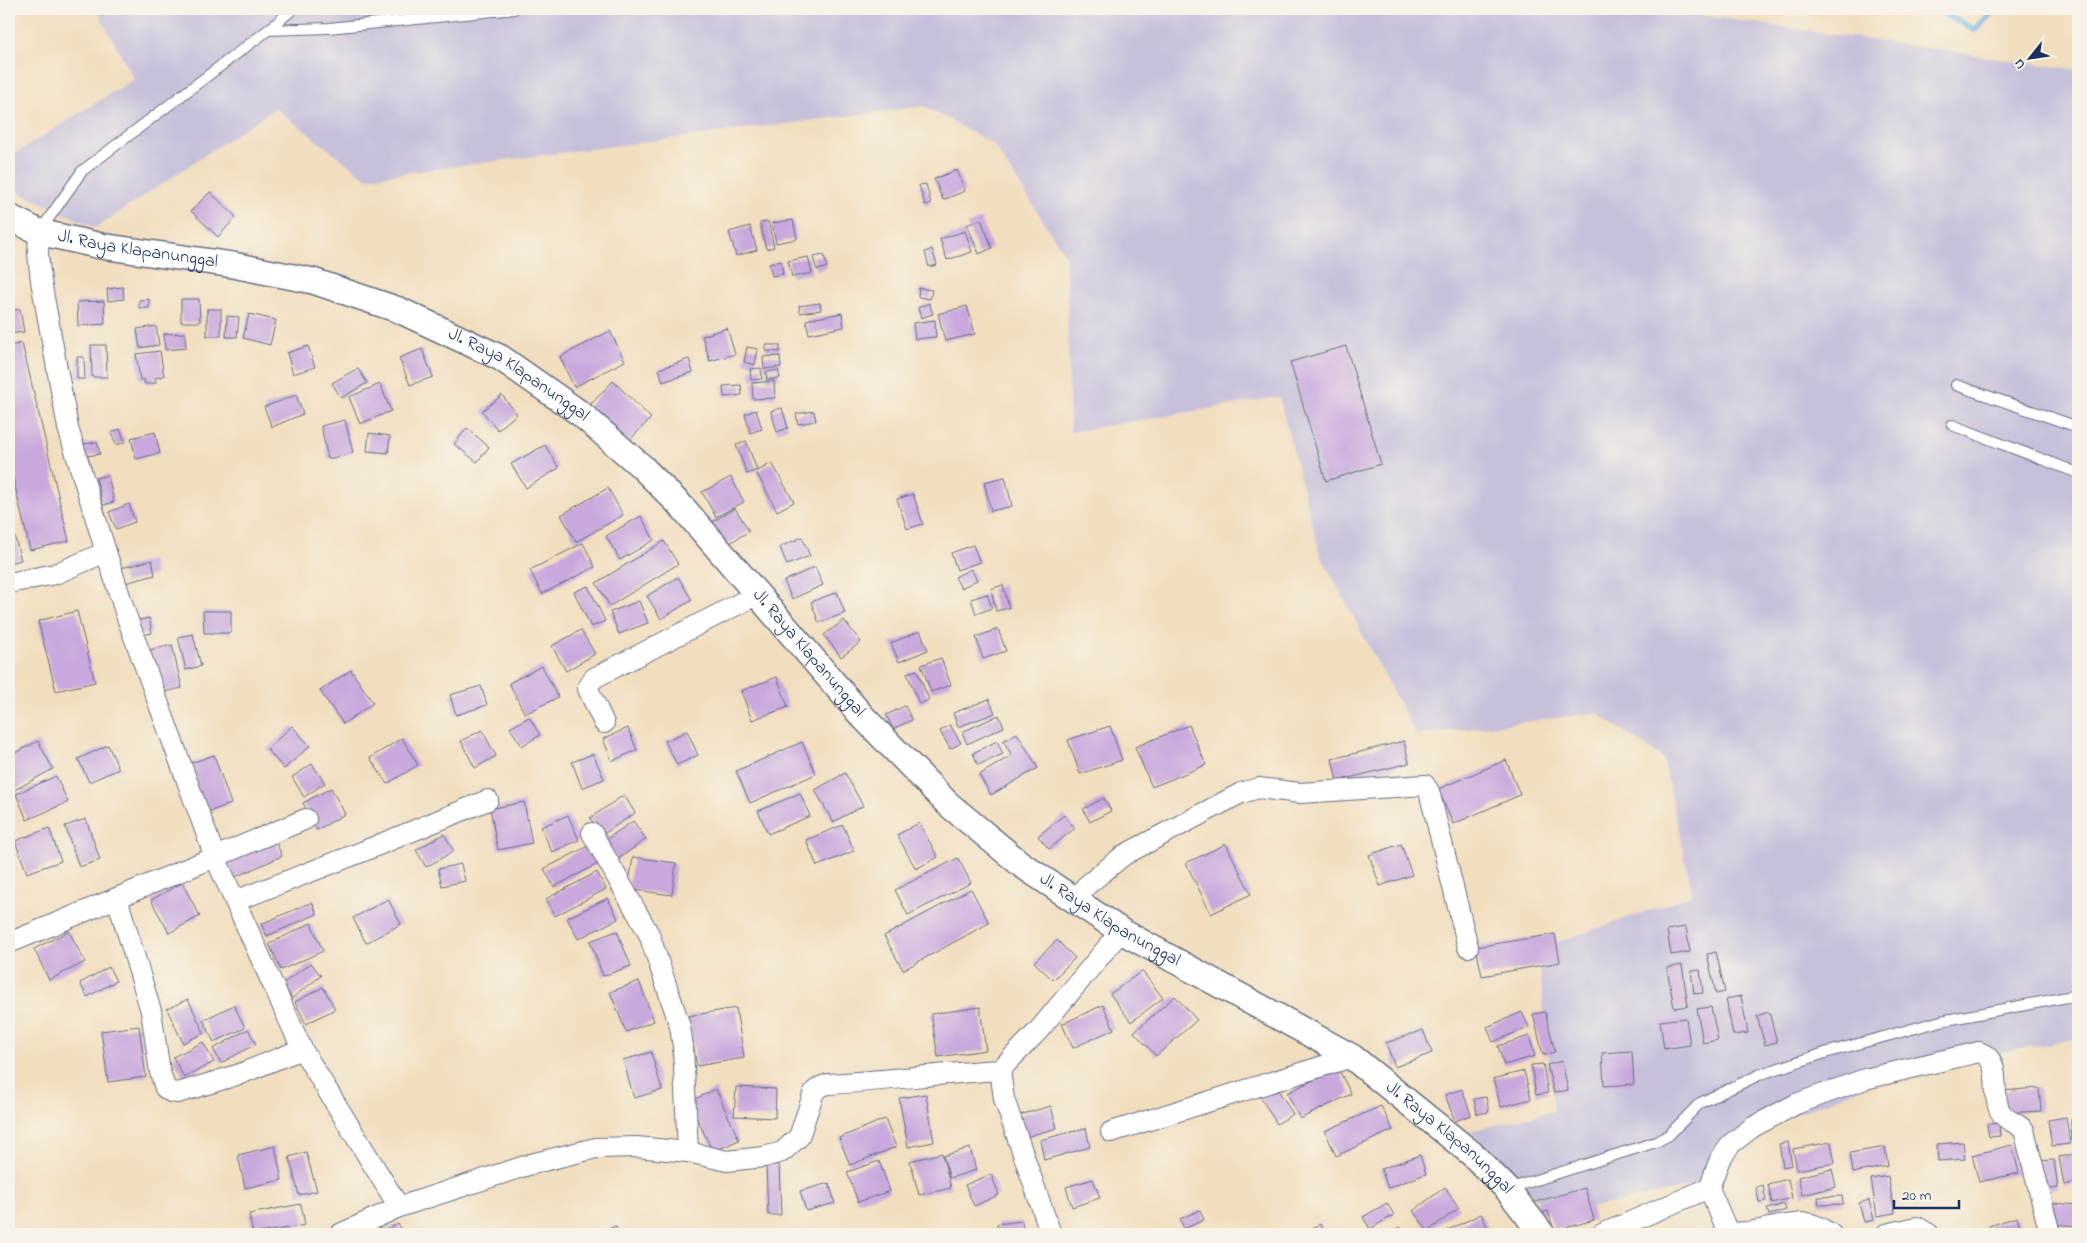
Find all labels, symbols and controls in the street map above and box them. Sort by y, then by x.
north arrow [2004,32,2054,82]
text: U [2009,55,2031,73]
street label: Jl. Raya Klapanunggal [55,224,220,276]
street label: Jl. Raya Klapanunggal [443,322,595,428]
street label: Jl. Raya Klapanunggal [746,584,871,723]
street label: Jl. Raya Klapanunggal [1034,867,1185,974]
street label: Jl. Raya Klapanunggal [1379,1075,1520,1200]
scale bar [1894,1178,1960,1210]
text: 20 m [1902,1185,1932,1207]

